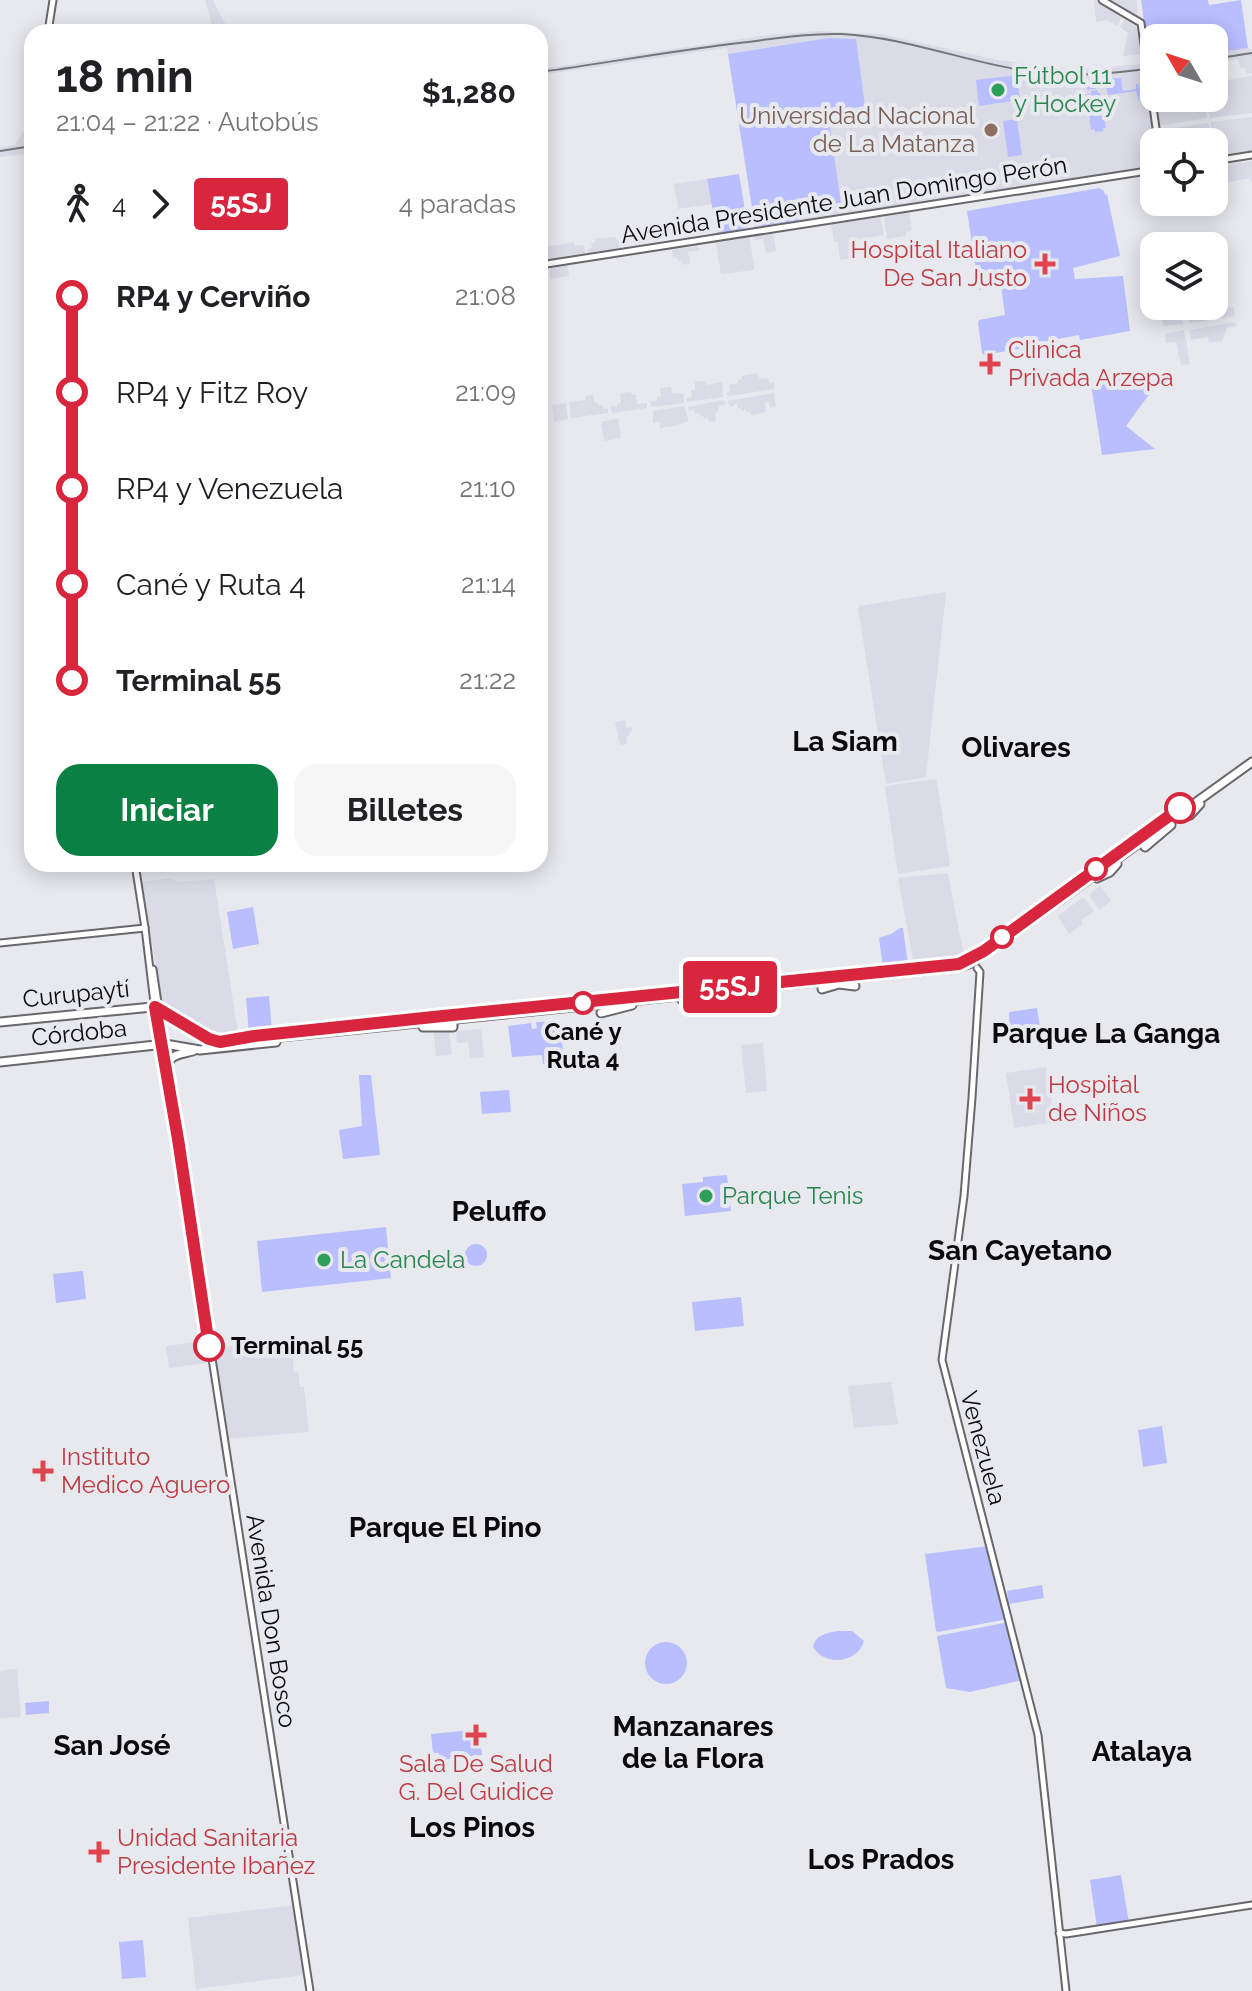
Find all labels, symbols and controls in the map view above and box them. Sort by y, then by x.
north arrow [1140,24,1228,112]
map controls [1140,24,1228,320]
text: 18 min [56,51,194,102]
place label: Fútbol 11 y Hockey [1014,61,1116,118]
text: $1,280 [422,75,516,110]
marker: Fútbol 11 y Hockey [989,81,1007,99]
place label: Universidad Nacional de La Matanza [739,101,975,158]
text: 21:04 – 21:22 · Autobús [56,107,319,137]
marker: Universidad Nacional de La Matanza [982,121,1000,139]
button: locate [1140,128,1228,216]
street label: Avenida Presidente Juan Domingo Perón [619,150,1069,249]
icon: walk [56,182,100,226]
icon: forward [138,182,182,226]
text: 55SJ [210,187,272,220]
text: 4 [112,189,126,219]
text: 4 paradas [399,189,516,219]
button: layers [1140,232,1228,320]
place label: Hospital Italiano De San Justo [850,235,1027,292]
marker: Hospital Italiano De San Justo [1034,253,1056,275]
text: RP4 y Cerviño [116,279,310,314]
text: 21:08 [455,281,516,311]
place label: Clinica Privada Arzepa [1008,335,1174,392]
marker: Clinica Privada Arzepa [979,353,1001,375]
text: RP4 y Fitz Roy [116,375,308,410]
text: 21:09 [455,377,516,407]
text: RP4 y Venezuela [116,471,343,506]
text: 21:10 [459,473,516,503]
text: Cané y Ruta 4 [116,567,306,602]
text: 21:14 [461,569,516,599]
text: Terminal 55 [116,663,281,698]
text: 21:22 [459,665,516,695]
district label: La Siam [792,725,898,758]
district label: Olivares [961,731,1071,764]
button: Iniciar [56,764,278,856]
button: Billetes [294,764,516,856]
unlabelled marker [1165,793,1195,823]
unlabelled marker [1085,858,1107,880]
unlabelled marker [991,926,1013,948]
line badge: 55SJ [674,961,786,1013]
text: 55SJ [699,970,761,1003]
street label: Curupaytí [21,973,132,1014]
marker: Cané y Ruta 4 [572,992,594,1014]
street label: Córdoba [30,1013,128,1052]
place label: Cané y Ruta 4 [544,1017,622,1074]
district label: Parque La Ganga [992,1017,1220,1050]
place label: Hospital de Niños [1048,1070,1147,1127]
marker: Hospital de Niños [1019,1088,1041,1110]
place label: Parque Tenis [722,1181,863,1210]
marker: Parque Tenis [697,1187,715,1205]
district label: Peluffo [452,1195,546,1228]
district label: San Cayetano [928,1234,1112,1267]
place label: La Candela [340,1245,465,1274]
marker: La Candela [315,1251,333,1269]
marker: Terminal 55 [194,1331,224,1361]
place label: Terminal 55 [231,1331,363,1360]
street label: Venezuela [954,1388,1013,1508]
place label: Instituto Medico Aguero [61,1442,230,1499]
marker: Instituto Medico Aguero [32,1460,54,1482]
district label: Parque El Pino [349,1511,541,1544]
street label: Avenida Don Bosco [240,1512,303,1730]
district label: Manzanares de la Flora [612,1710,774,1775]
marker: Sala De Salud G. Del Guidice [465,1724,487,1746]
district label: San José [53,1729,171,1762]
district label: Atalaya [1092,1735,1192,1768]
place label: Sala De Salud G. Del Guidice [399,1749,554,1806]
district label: Los Pinos [409,1811,535,1844]
place label: Unidad Sanitaria Presidente Ibañez [117,1823,315,1880]
marker: Unidad Sanitaria Presidente Ibañez [88,1841,110,1863]
district label: Los Prados [808,1843,954,1876]

